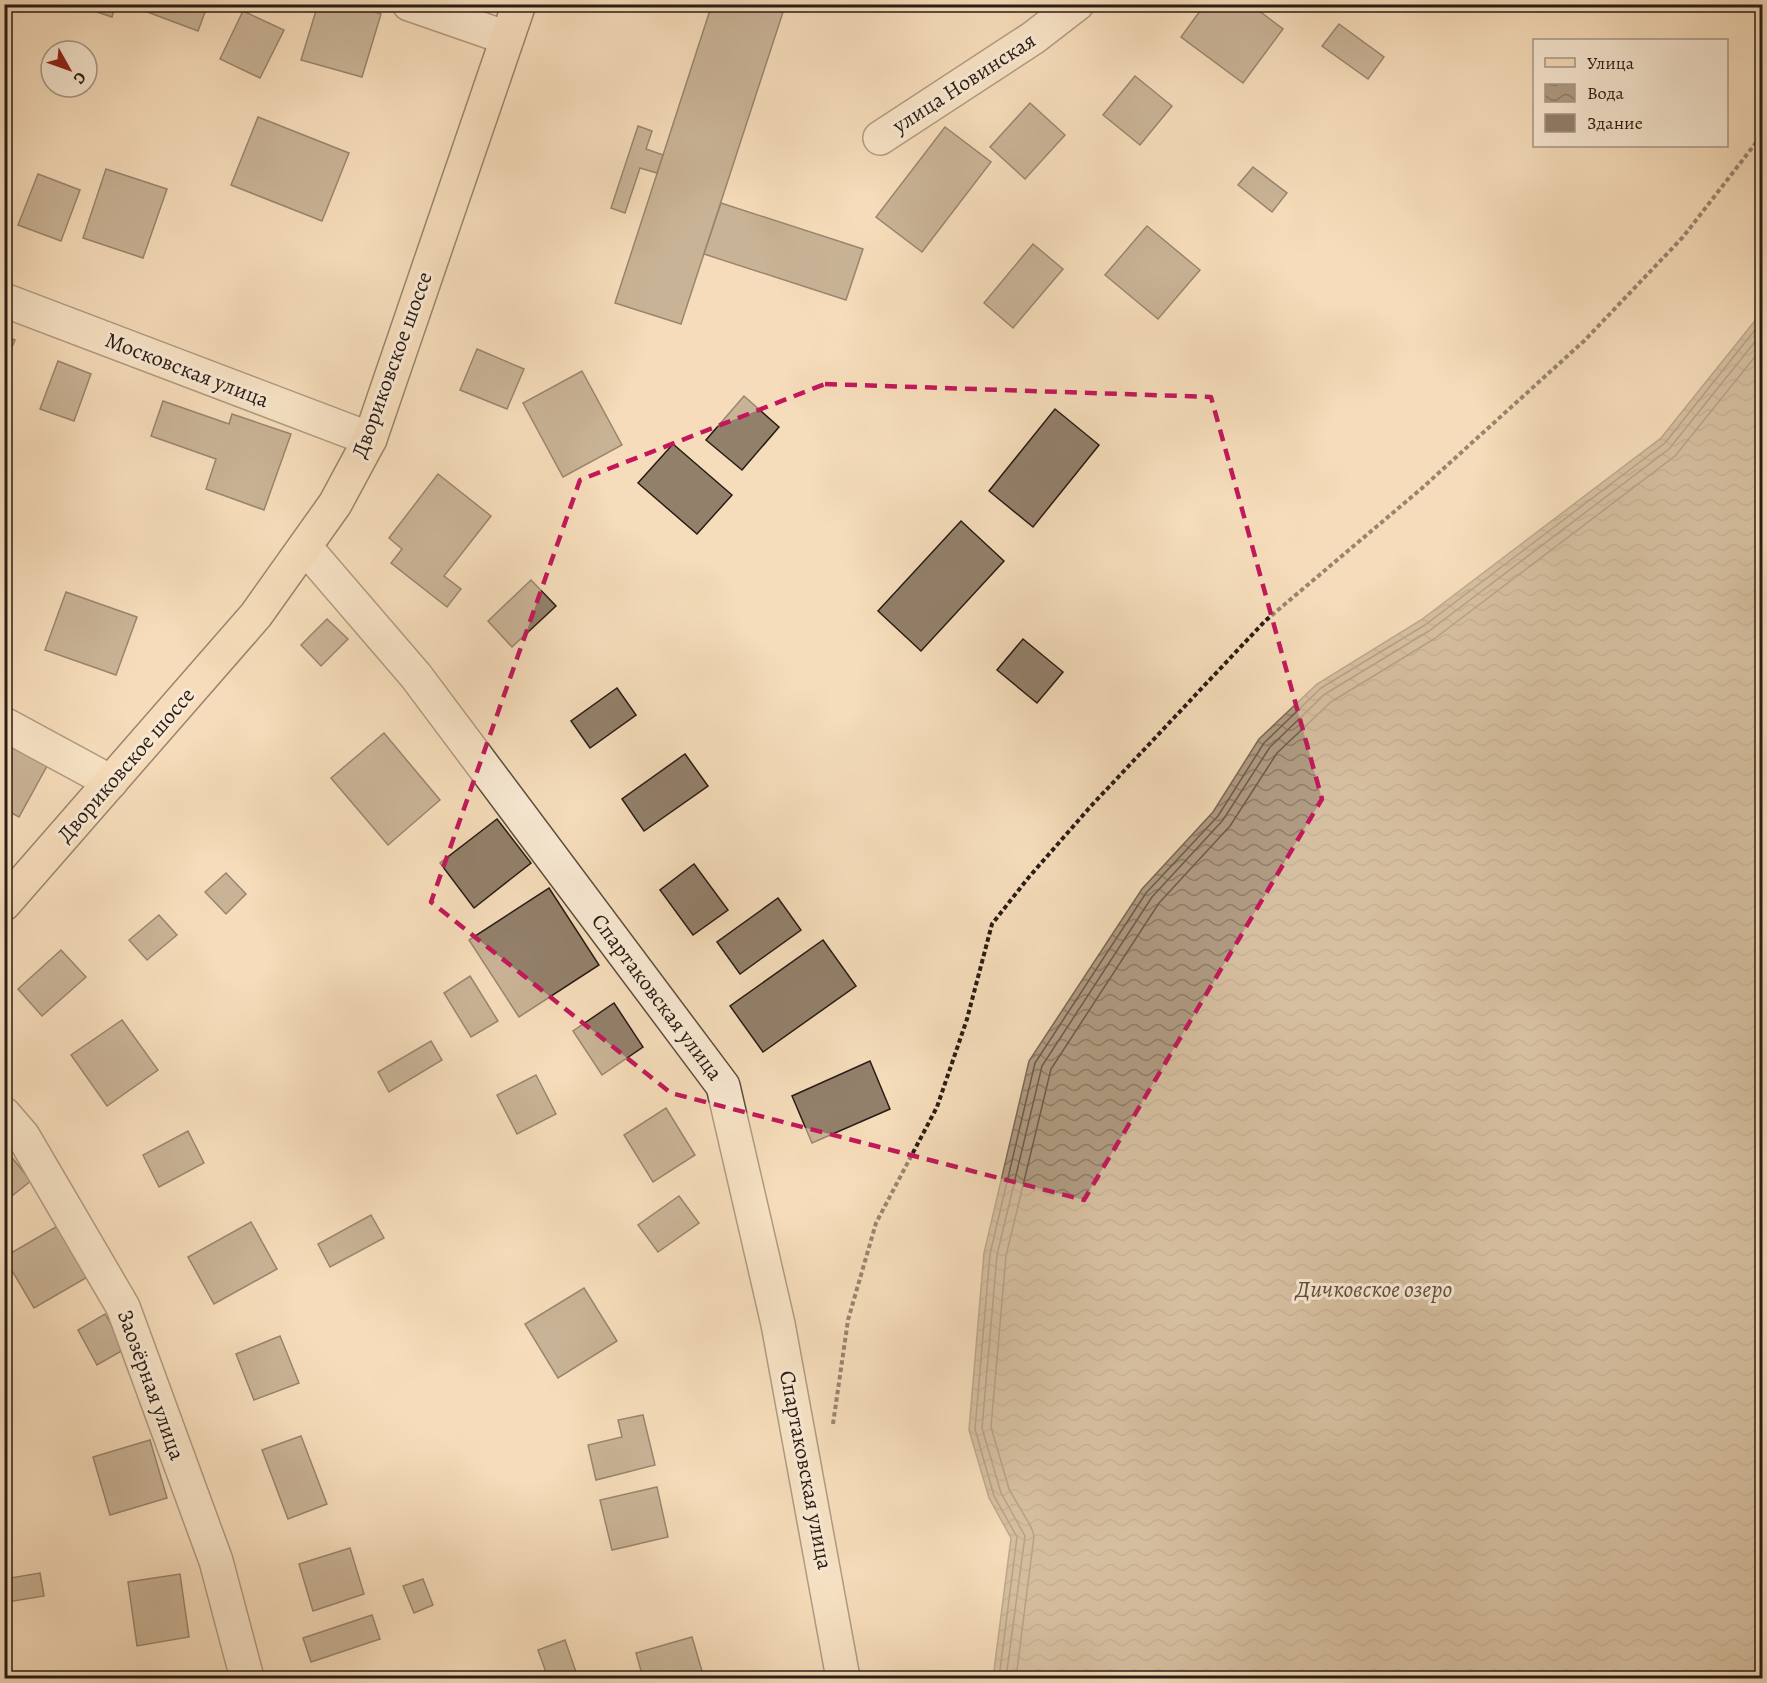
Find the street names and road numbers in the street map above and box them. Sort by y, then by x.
street label: улица Новинская [886,25,1041,141]
street label: Двориковское шоссе [344,268,440,462]
street label: Московская улица [101,325,274,415]
street label: Двориковское шоссе [50,681,202,849]
street label: Спартаковская улица [584,907,730,1087]
street label: Заозёрная улица [110,1306,192,1465]
street label: Спартаковская улица [772,1368,840,1573]

